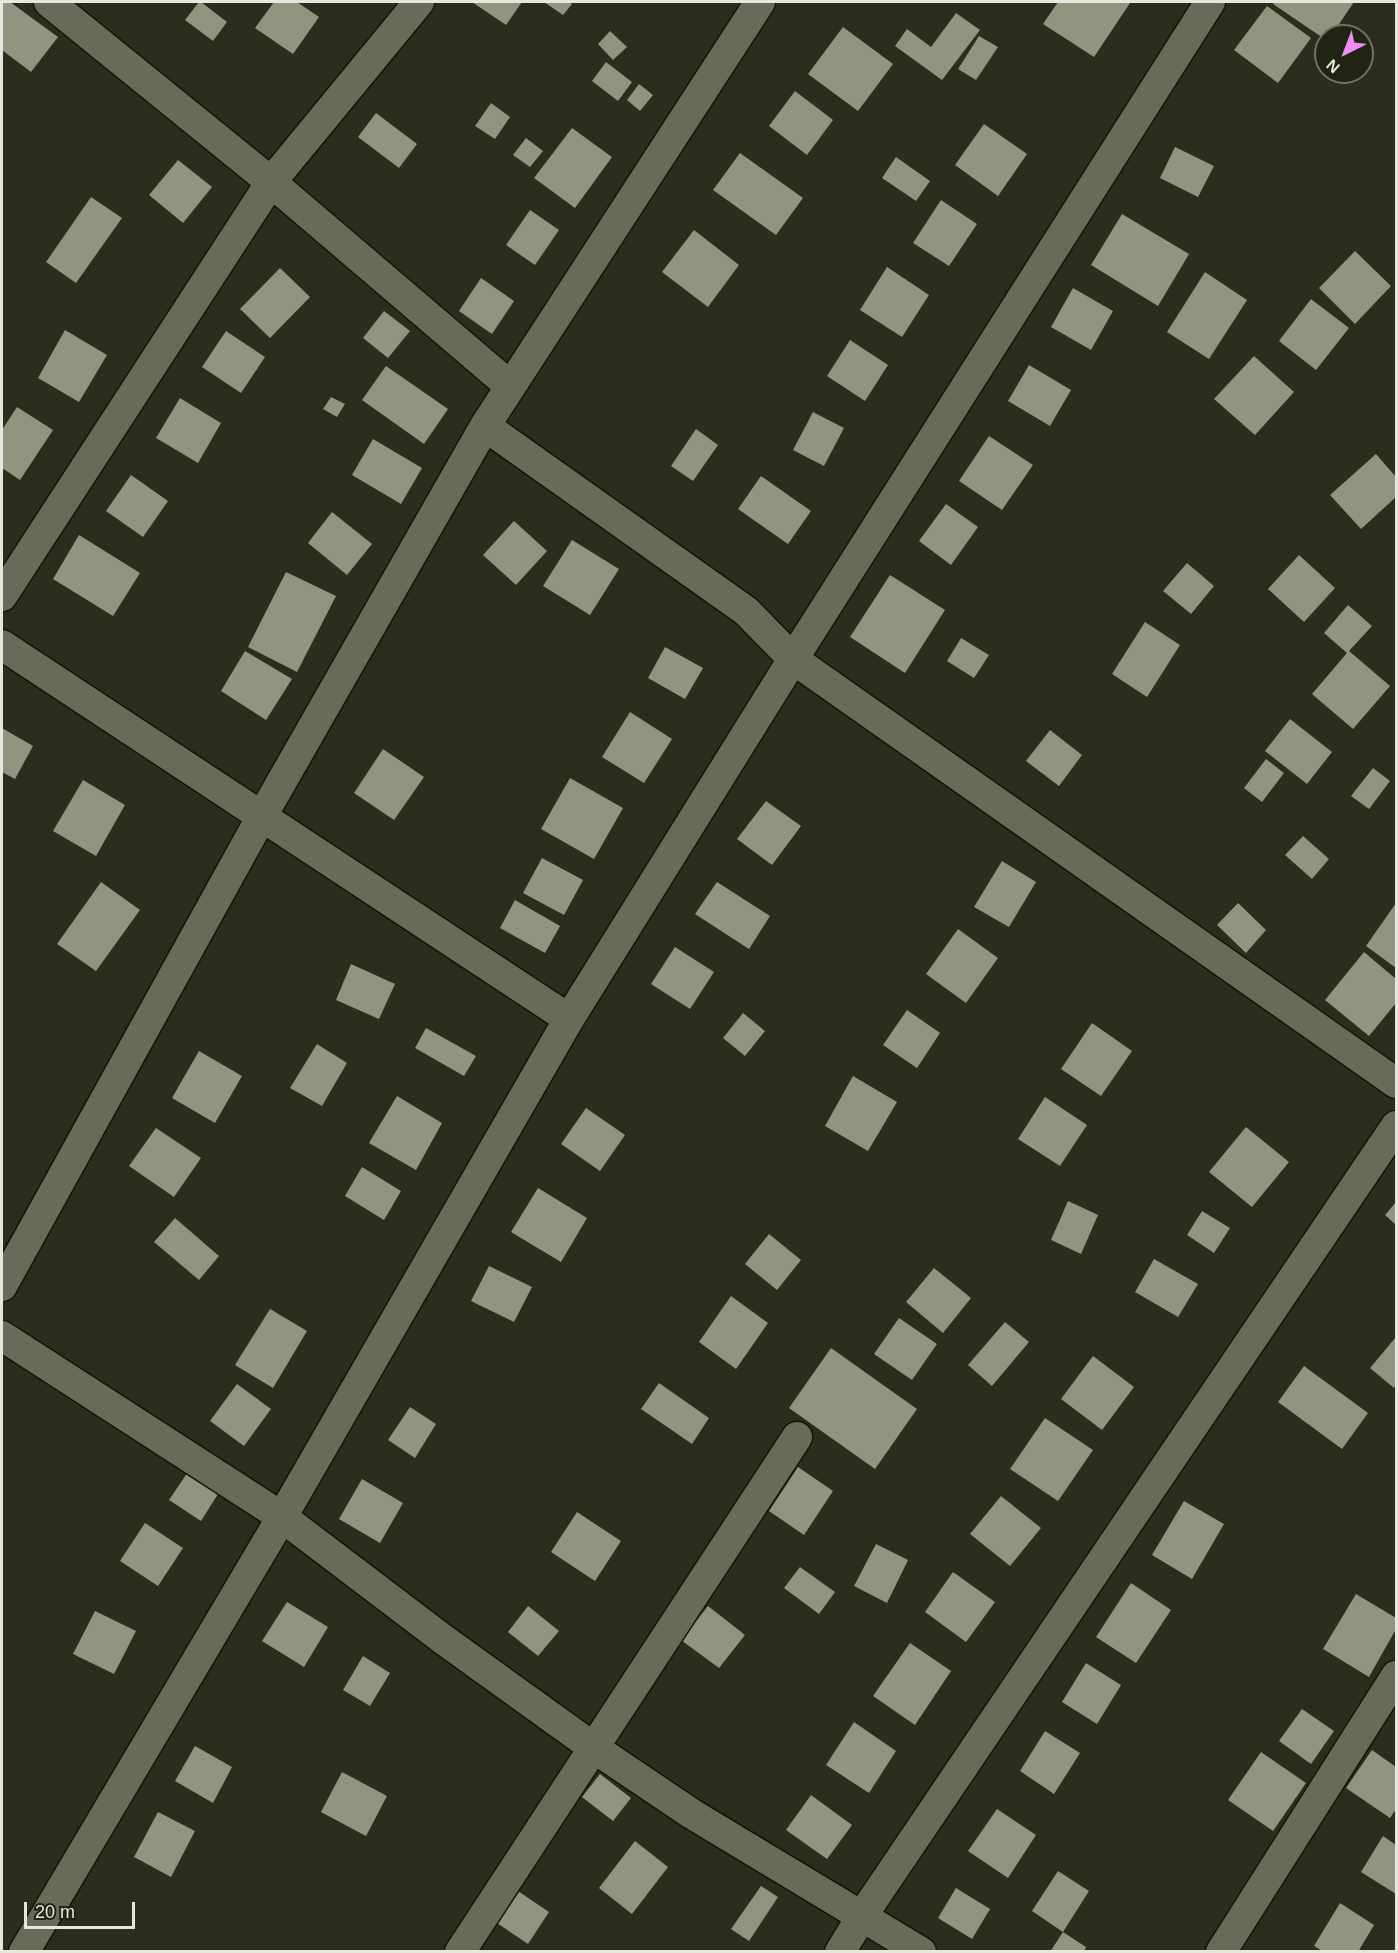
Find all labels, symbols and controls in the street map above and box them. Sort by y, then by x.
north arrow [1314,24,1374,84]
text: N [1323,56,1343,76]
scale bar [27,1890,138,1928]
text: 20 m [35,1902,75,1922]

